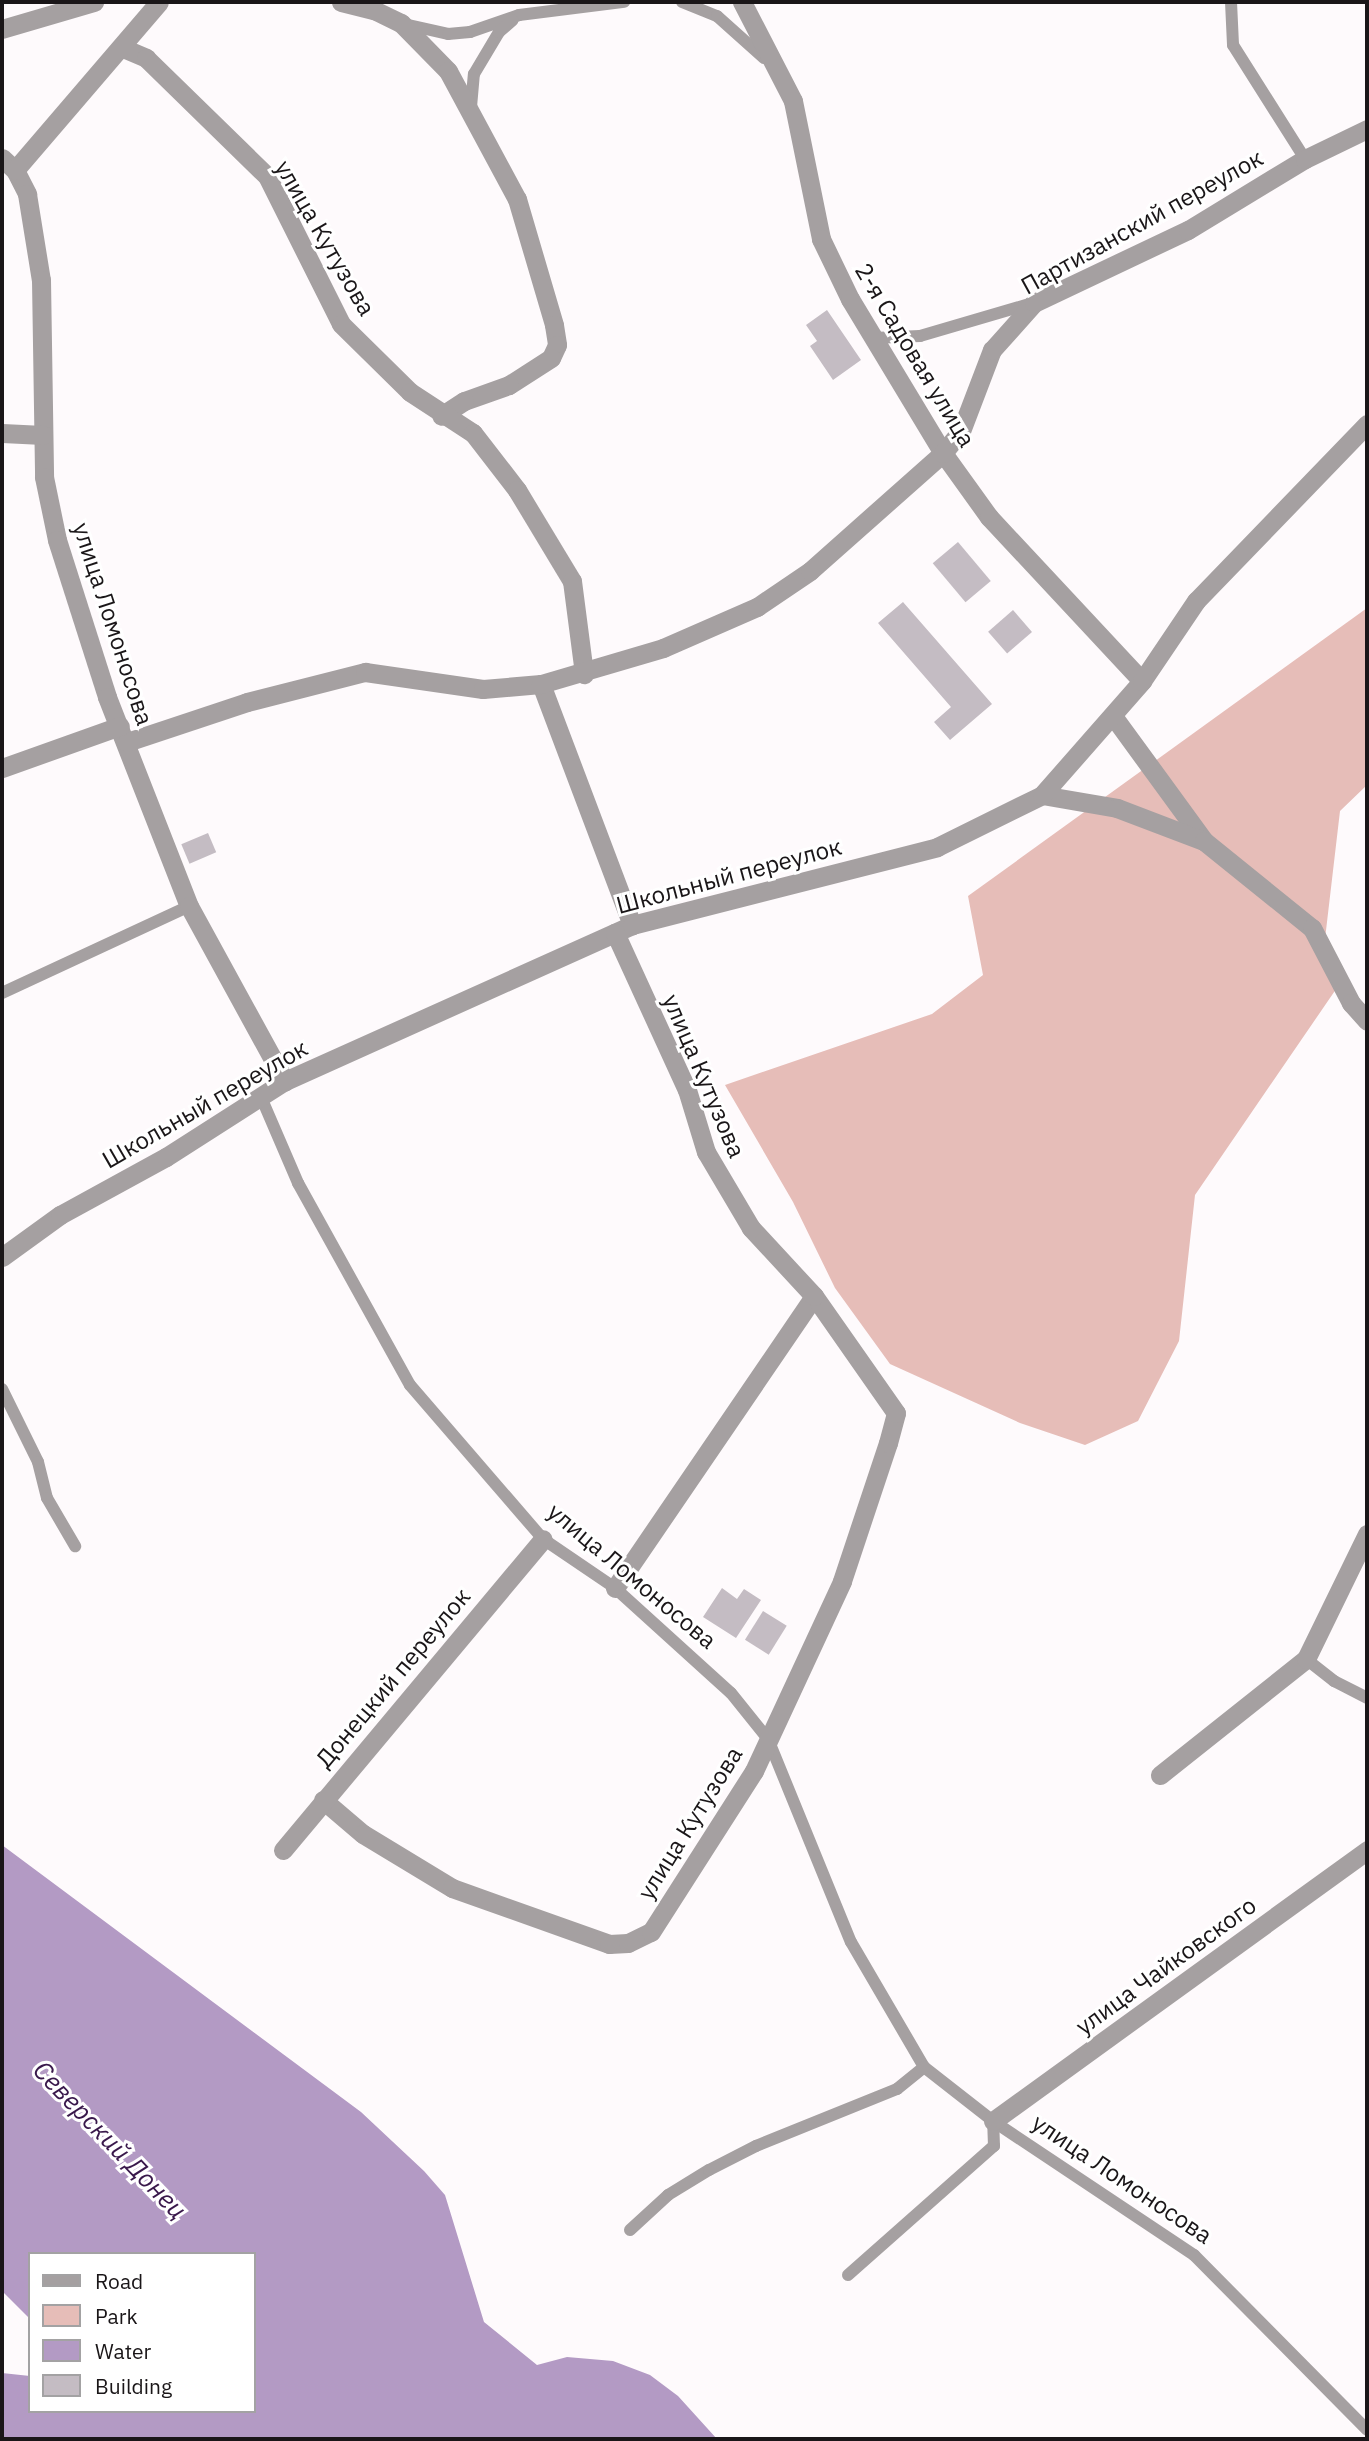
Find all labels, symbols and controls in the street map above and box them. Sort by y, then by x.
street label: Партизанский переулок [1016,143,1268,301]
street label: улица Кутузова [269,155,381,321]
street label: 2-я Садовая улица [849,258,981,452]
street label: улица Ломоносова [67,519,159,729]
street label: Школьный переулок [613,832,845,920]
street label: улица Кутузова [657,990,751,1162]
street label: Школьный переулок [97,1034,313,1174]
street label: улица Ломоносова [542,1497,722,1655]
street label: Донецкий переулок [310,1582,476,1774]
street label: улица Кутузова [632,1741,748,1905]
street label: улица Чайковского [1070,1891,1262,2041]
water label: Северский Донец [27,2055,193,2225]
street label: улица Ломоносова [1026,2108,1218,2250]
legend [28,2252,256,2413]
text: Road [95,2267,143,2295]
text: Park [95,2302,138,2330]
text: Water [95,2337,151,2365]
text: Building [95,2372,172,2400]

